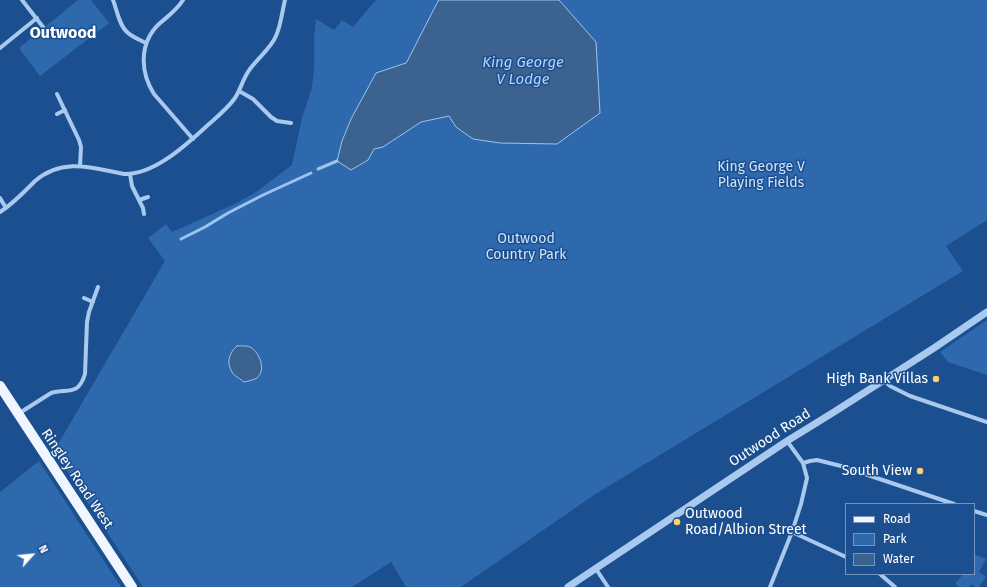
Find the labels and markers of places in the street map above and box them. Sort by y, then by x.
place label: High Bank Villas [826,371,928,387]
marker: High Bank Villas [931,374,941,384]
place label: South View [842,463,912,479]
marker: South View [915,466,925,476]
place label: Outwood Road/Albion Street [685,506,807,538]
marker: Outwood Road/Albion Street [672,517,682,527]

